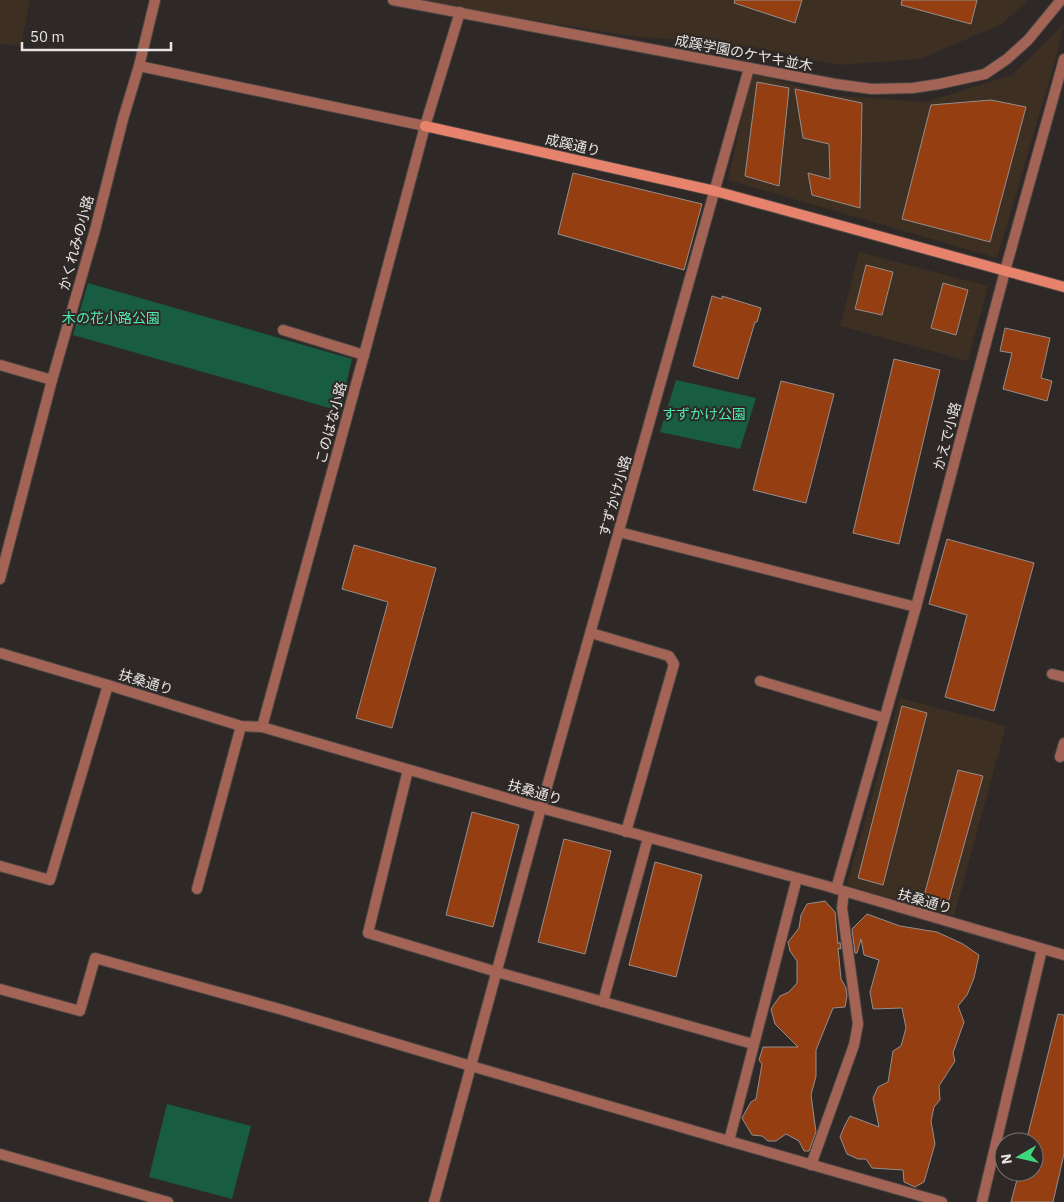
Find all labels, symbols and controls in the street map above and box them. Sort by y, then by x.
scale bar [22,20,171,52]
text: 50 m [30,27,65,46]
street label: 成蹊学園のケヤキ並木 [674,31,814,75]
street label: 成蹊通り [544,130,602,160]
street label: かくれみの小路 [55,193,97,293]
park label: 木の花小路公園 [62,309,160,327]
street label: このはな小路 [311,380,351,466]
street label: かえで小路 [929,400,965,472]
park label: すずかけ公園 [662,405,746,423]
street label: すずかけ小路 [595,453,635,539]
street label: 扶桑通り [117,665,175,699]
street label: 扶桑通り [506,776,564,808]
street label: 扶桑通り [896,885,954,917]
north arrow [994,1132,1044,1182]
text: N [996,1153,1016,1165]

